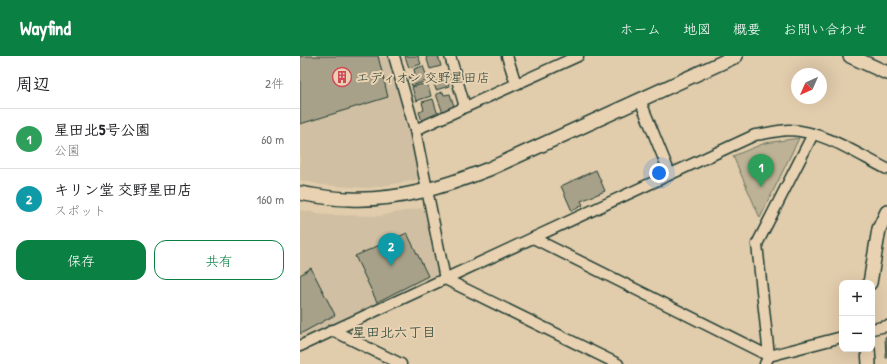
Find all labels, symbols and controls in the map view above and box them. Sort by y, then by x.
text: Wayfind [20,15,71,41]
text: ホーム [620,19,661,38]
text: 地図 [683,19,711,38]
text: 概要 [733,19,761,38]
text: お問い合わせ [783,19,867,38]
building icon: エディオン 交野星田店 [331,66,353,88]
place label: エディオン 交野星田店 [356,68,490,86]
north arrow [791,68,827,104]
text: 周辺 [16,72,50,95]
text: 2件 [265,74,284,92]
text: 星田北5号公園 [54,119,150,140]
text: 1 [27,130,31,148]
text: 60 m [261,130,284,148]
text: 公園 [54,141,80,159]
pin: 1 [748,154,774,187]
your location [649,163,669,183]
text: キリン堂 交野星田店 [54,179,192,200]
text: 2 [26,190,32,208]
text: 160 m [256,190,284,208]
text: スポット [54,201,106,219]
pin: 2 [378,233,404,266]
button: 保存 [16,240,146,280]
button: 共有 [154,240,284,280]
map controls [839,280,875,352]
button: + [839,280,875,316]
button: − [839,316,875,352]
district label: 星田北六丁目 [352,322,436,341]

